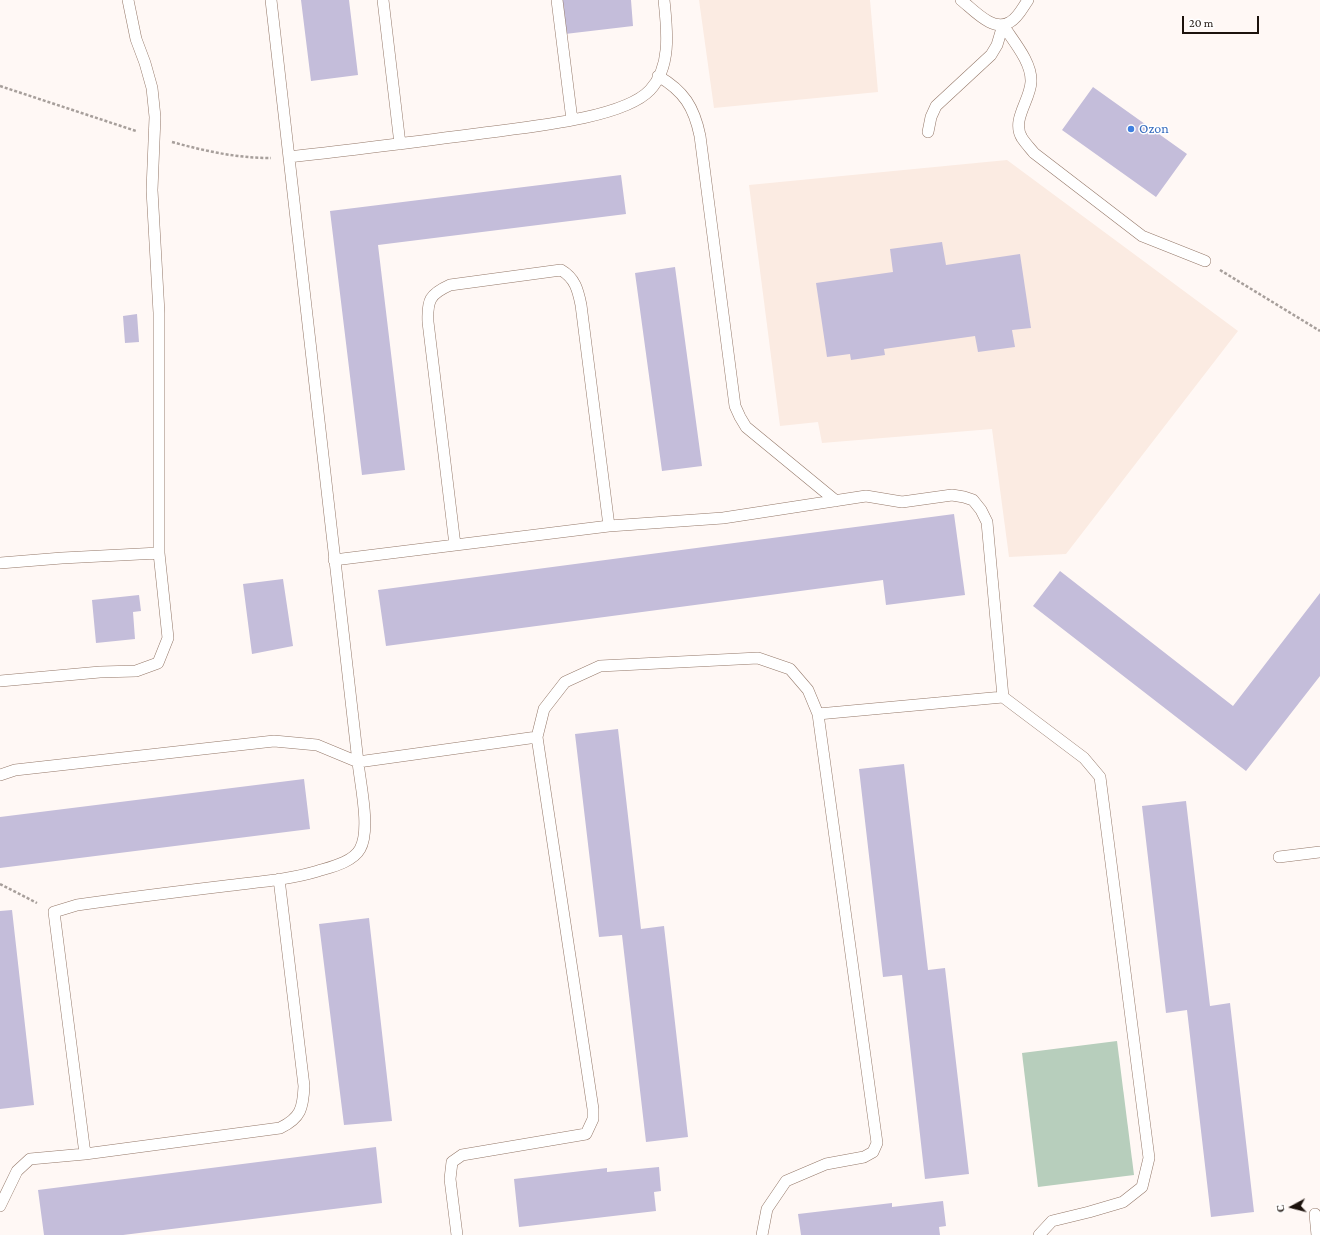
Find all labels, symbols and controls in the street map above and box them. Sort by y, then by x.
scale bar [1184,8,1261,34]
text: 20 m [1189,16,1213,30]
place label: Ozon [1139,121,1169,137]
marker: Ozon [1126,124,1136,134]
north arrow [1272,1187,1312,1227]
text: С [1274,1204,1287,1213]

